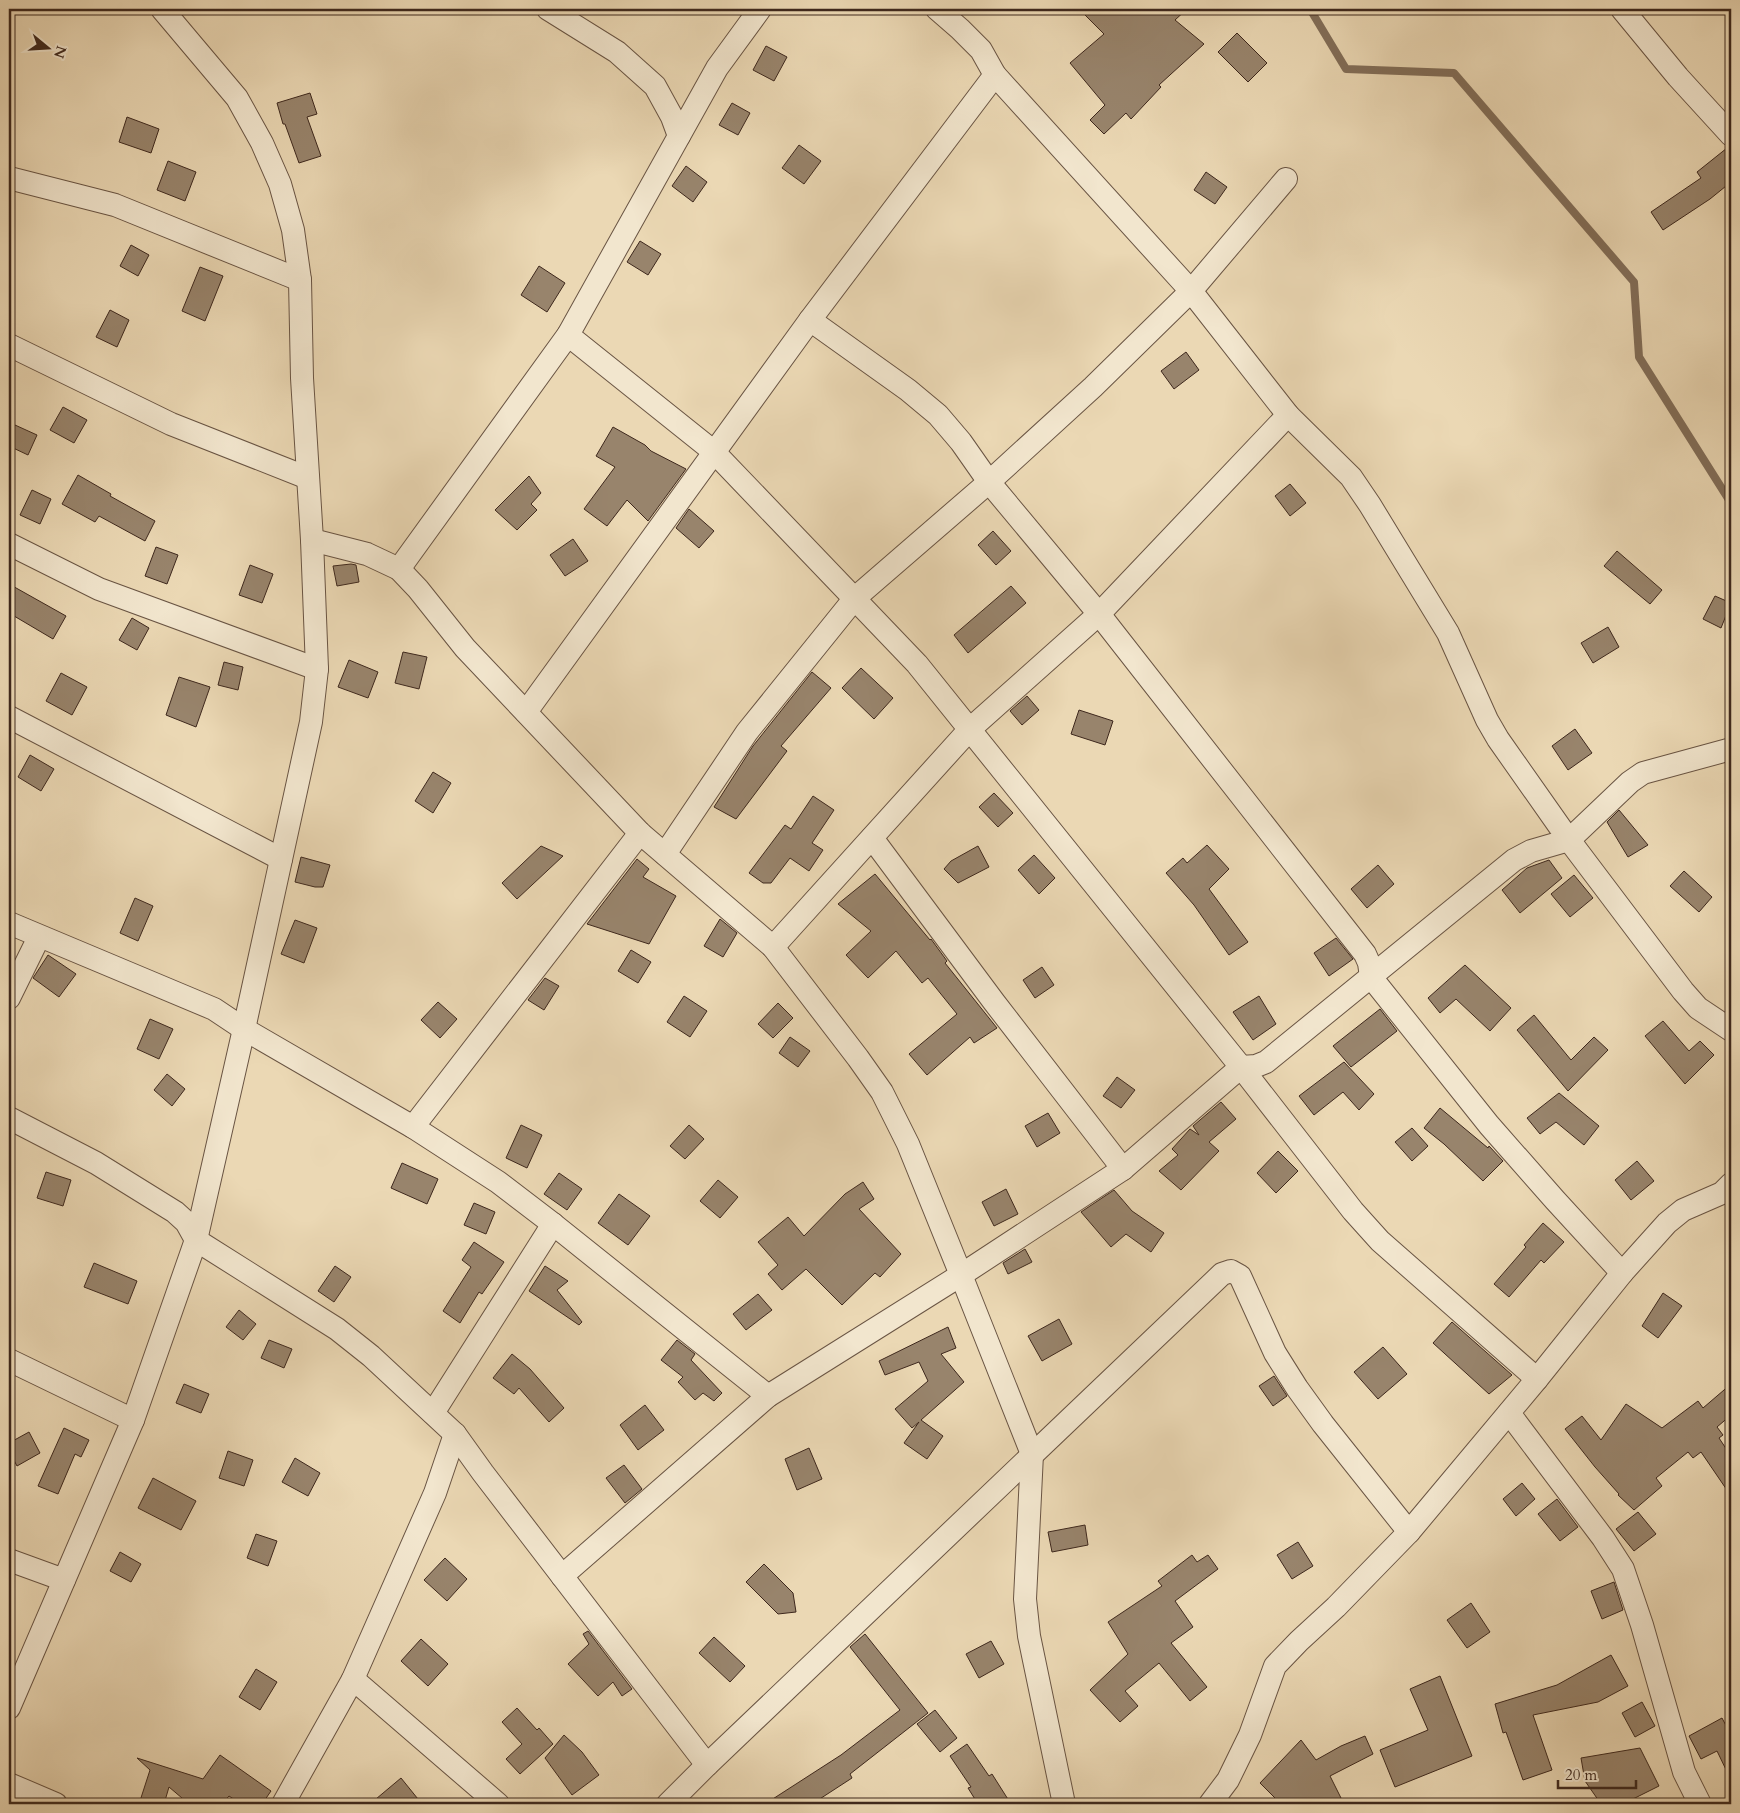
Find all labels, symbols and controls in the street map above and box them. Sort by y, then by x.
north arrow [22,22,72,72]
text: N [49,43,71,61]
scale bar [1558,1758,1635,1790]
text: 20 m [1565,1765,1597,1785]

